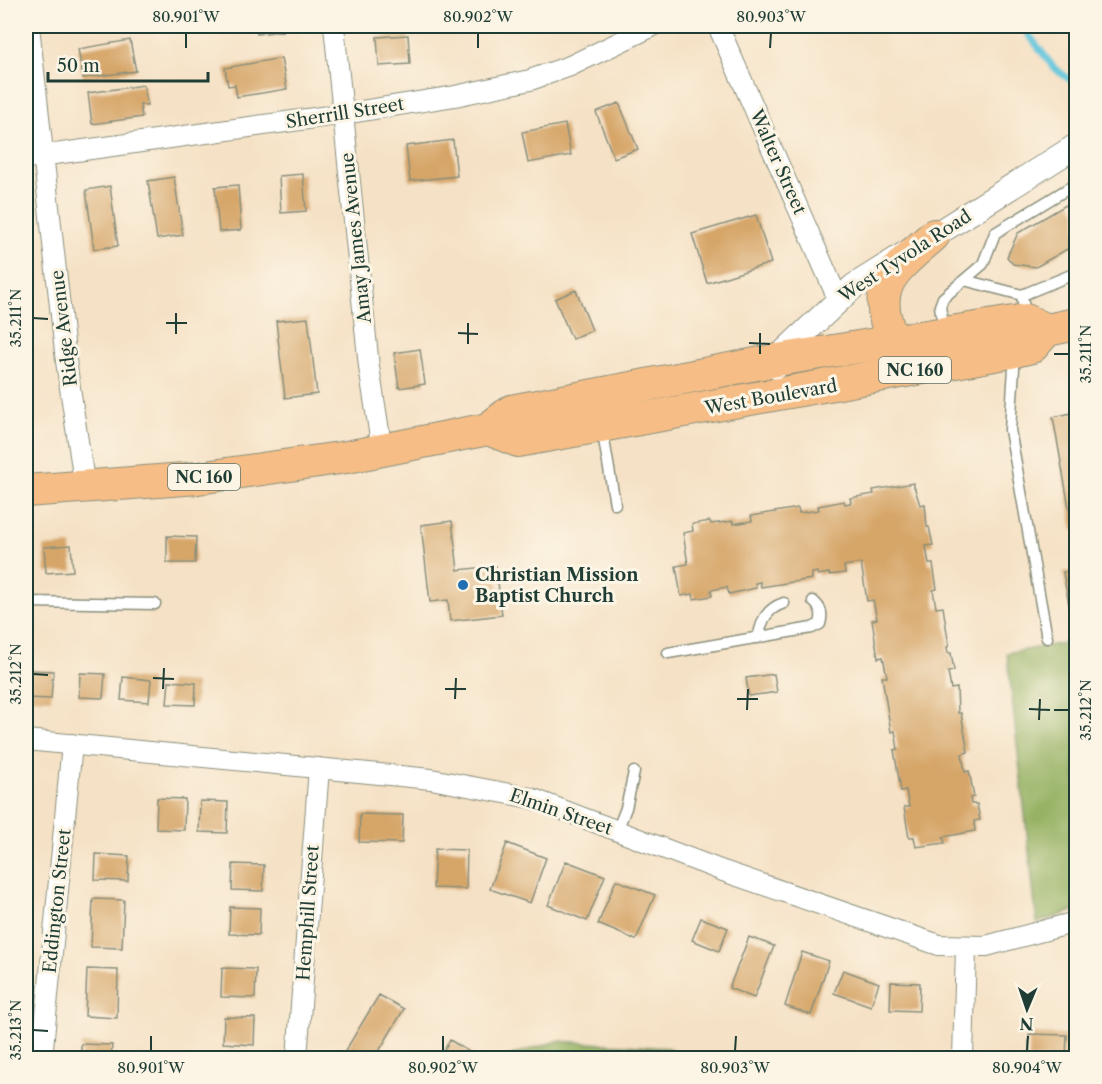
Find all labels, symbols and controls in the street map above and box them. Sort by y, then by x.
text: 80.901°W [152,7,220,26]
text: 80.902°W [443,7,514,26]
text: 80.903°W [736,7,806,26]
scale bar [48,45,208,83]
text: 50 m [57,55,100,77]
street label: Sherrill Street [284,93,406,133]
street label: Walter Street [745,105,811,218]
street label: Amay James Avenue [336,151,376,326]
street label: West Tyvola Road [834,205,976,308]
street label: Ridge Avenue [46,269,82,387]
text: 35.211°N [6,289,25,347]
text: 35.211°N [1076,325,1095,383]
road number: NC 160 [879,357,951,383]
street label: West Boulevard [702,375,839,420]
road number: NC 160 [168,464,240,490]
place label: Christian Mission Baptist Church [475,564,639,607]
marker: Christian Mission Baptist Church [456,578,470,592]
text: 35.212°N [6,643,25,705]
text: 35.212°N [1076,679,1095,741]
street label: Elmin Street [507,784,616,840]
street label: Eddington Street [38,827,76,974]
street label: Hemphill Street [292,844,324,982]
north arrow [997,979,1057,1039]
text: 35.213°N [6,1000,25,1060]
text: N [1019,1014,1034,1034]
text: 80.901°W [117,1058,185,1077]
text: 80.902°W [408,1058,479,1077]
text: 80.903°W [700,1058,770,1077]
text: 80.904°W [992,1058,1063,1077]

